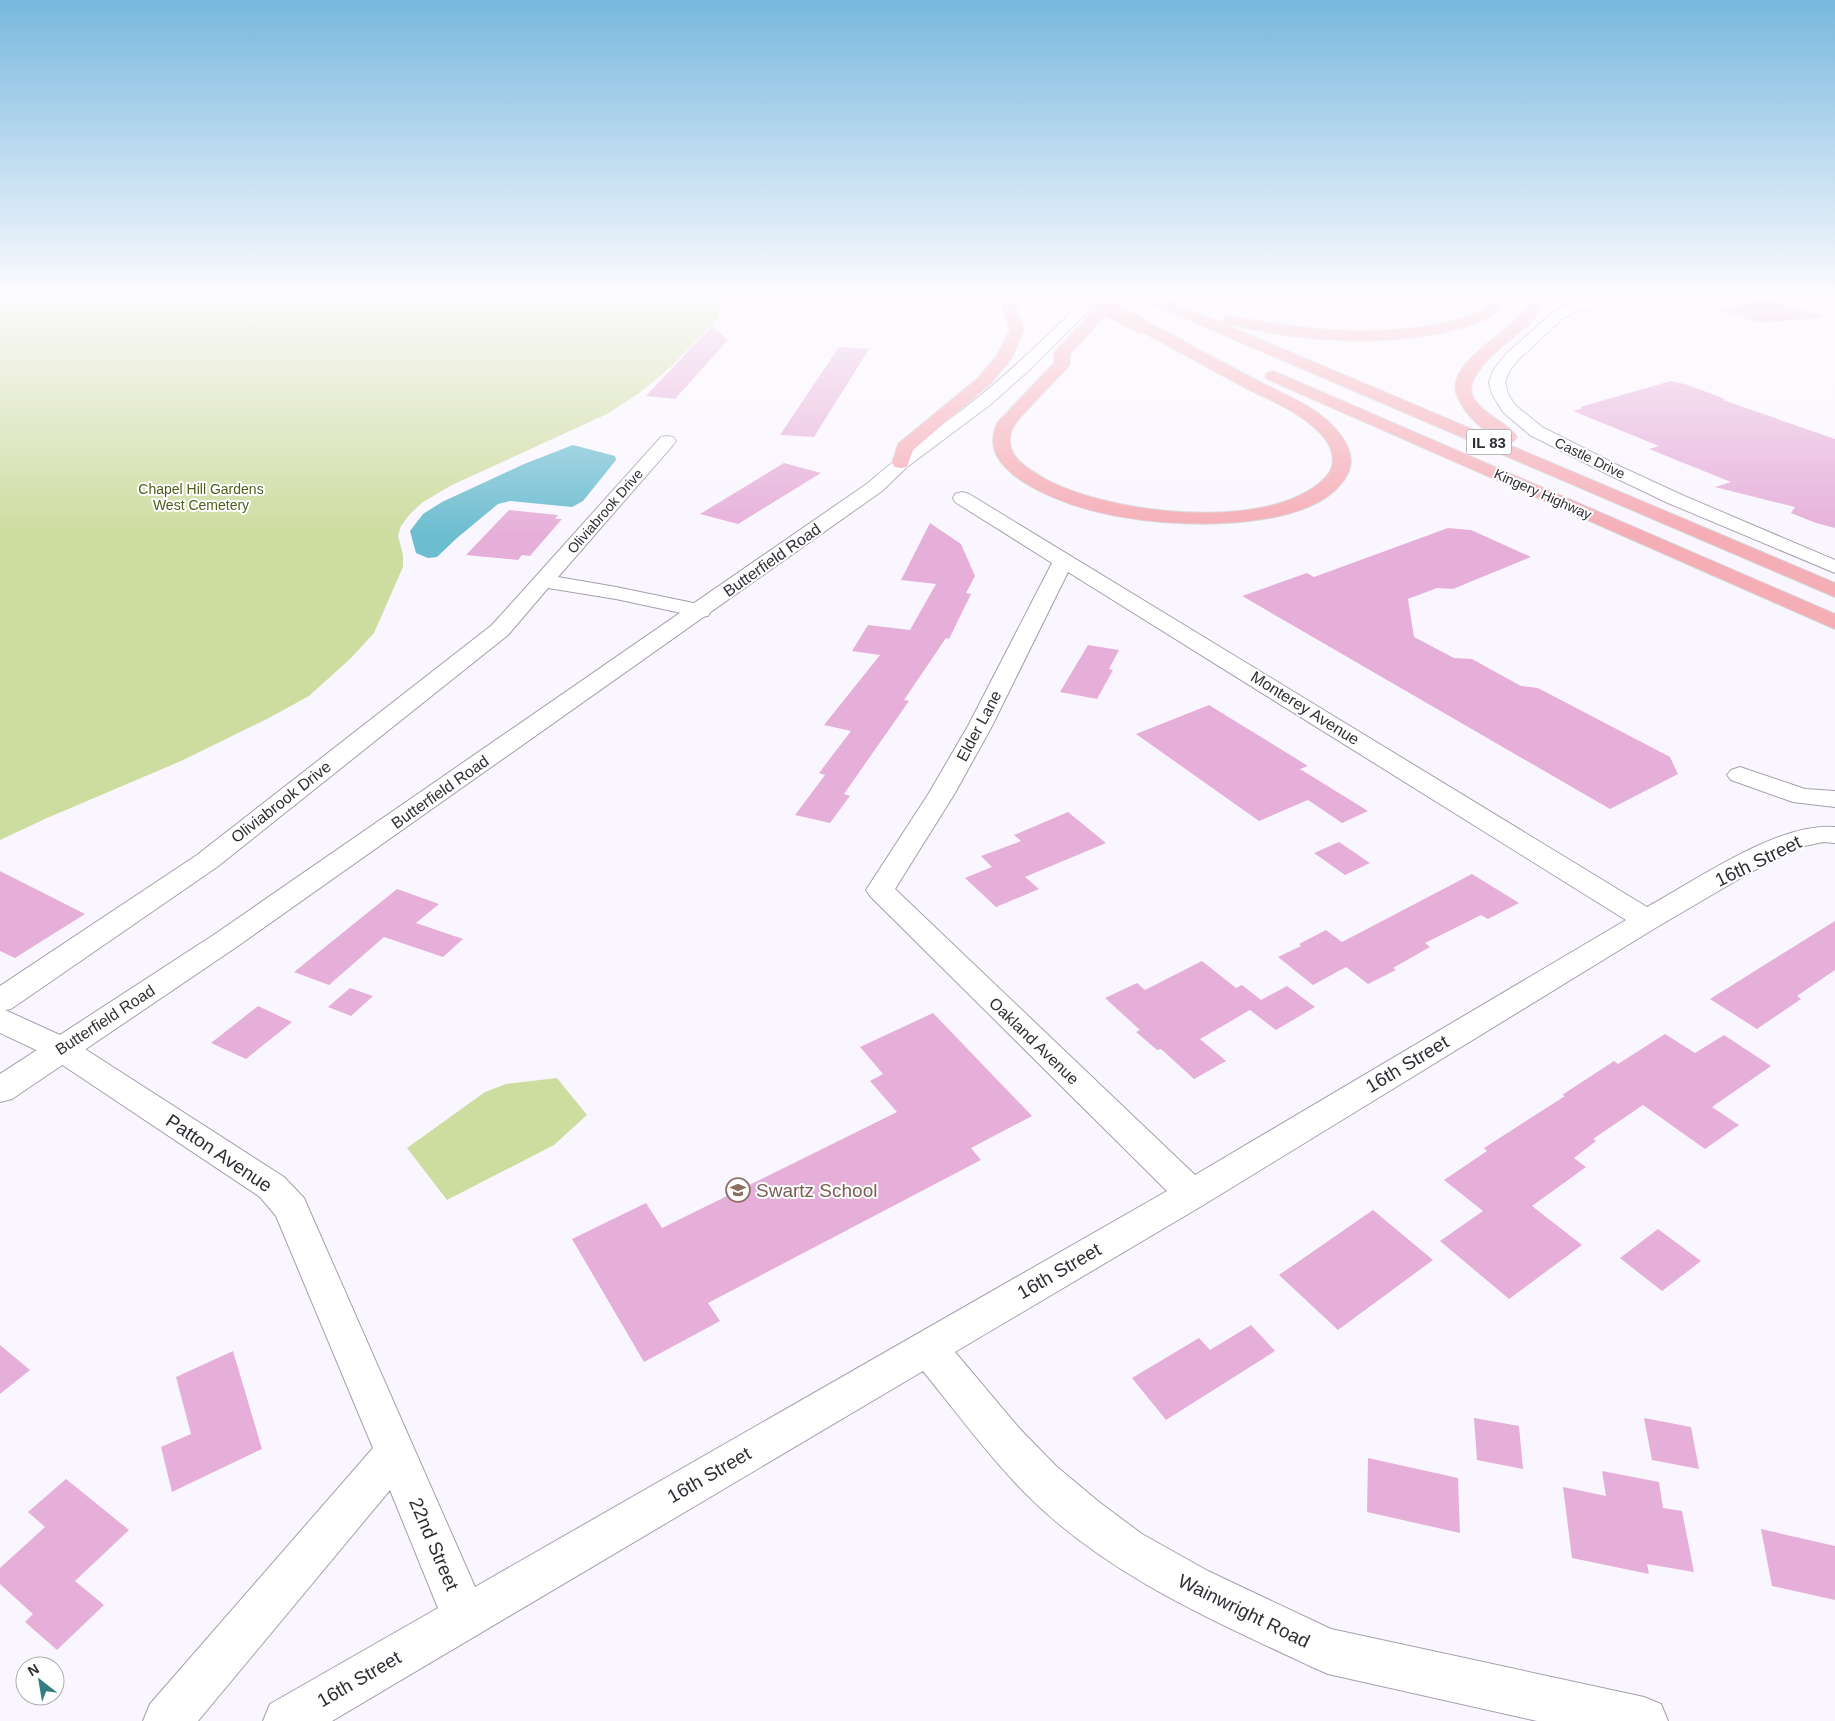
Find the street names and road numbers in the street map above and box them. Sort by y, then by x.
road number: IL 83 [1466,430,1512,454]
street label: Castle Drive [1552,434,1628,482]
street label: Oliviabrook Drive [564,465,646,556]
street label: Kingery Highway [1492,465,1594,523]
street label: Butterfield Road [720,520,824,600]
street label: Monterey Avenue [1248,668,1362,748]
street label: Elder Lane [953,688,1005,764]
street label: Butterfield Road [388,752,492,832]
street label: Oliviabrook Drive [228,758,334,846]
street label: 16th Street [1712,831,1805,891]
street label: Butterfield Road [52,982,158,1058]
street label: Oakland Avenue [986,994,1082,1088]
street label: 16th Street [1362,1031,1453,1097]
street label: Patton Avenue [162,1110,276,1196]
street label: 16th Street [1014,1238,1105,1303]
street label: 16th Street [664,1442,755,1507]
street label: 22nd Street [405,1495,463,1594]
street label: Wainwright Road [1175,1570,1313,1652]
street label: 16th Street [314,1646,405,1711]

